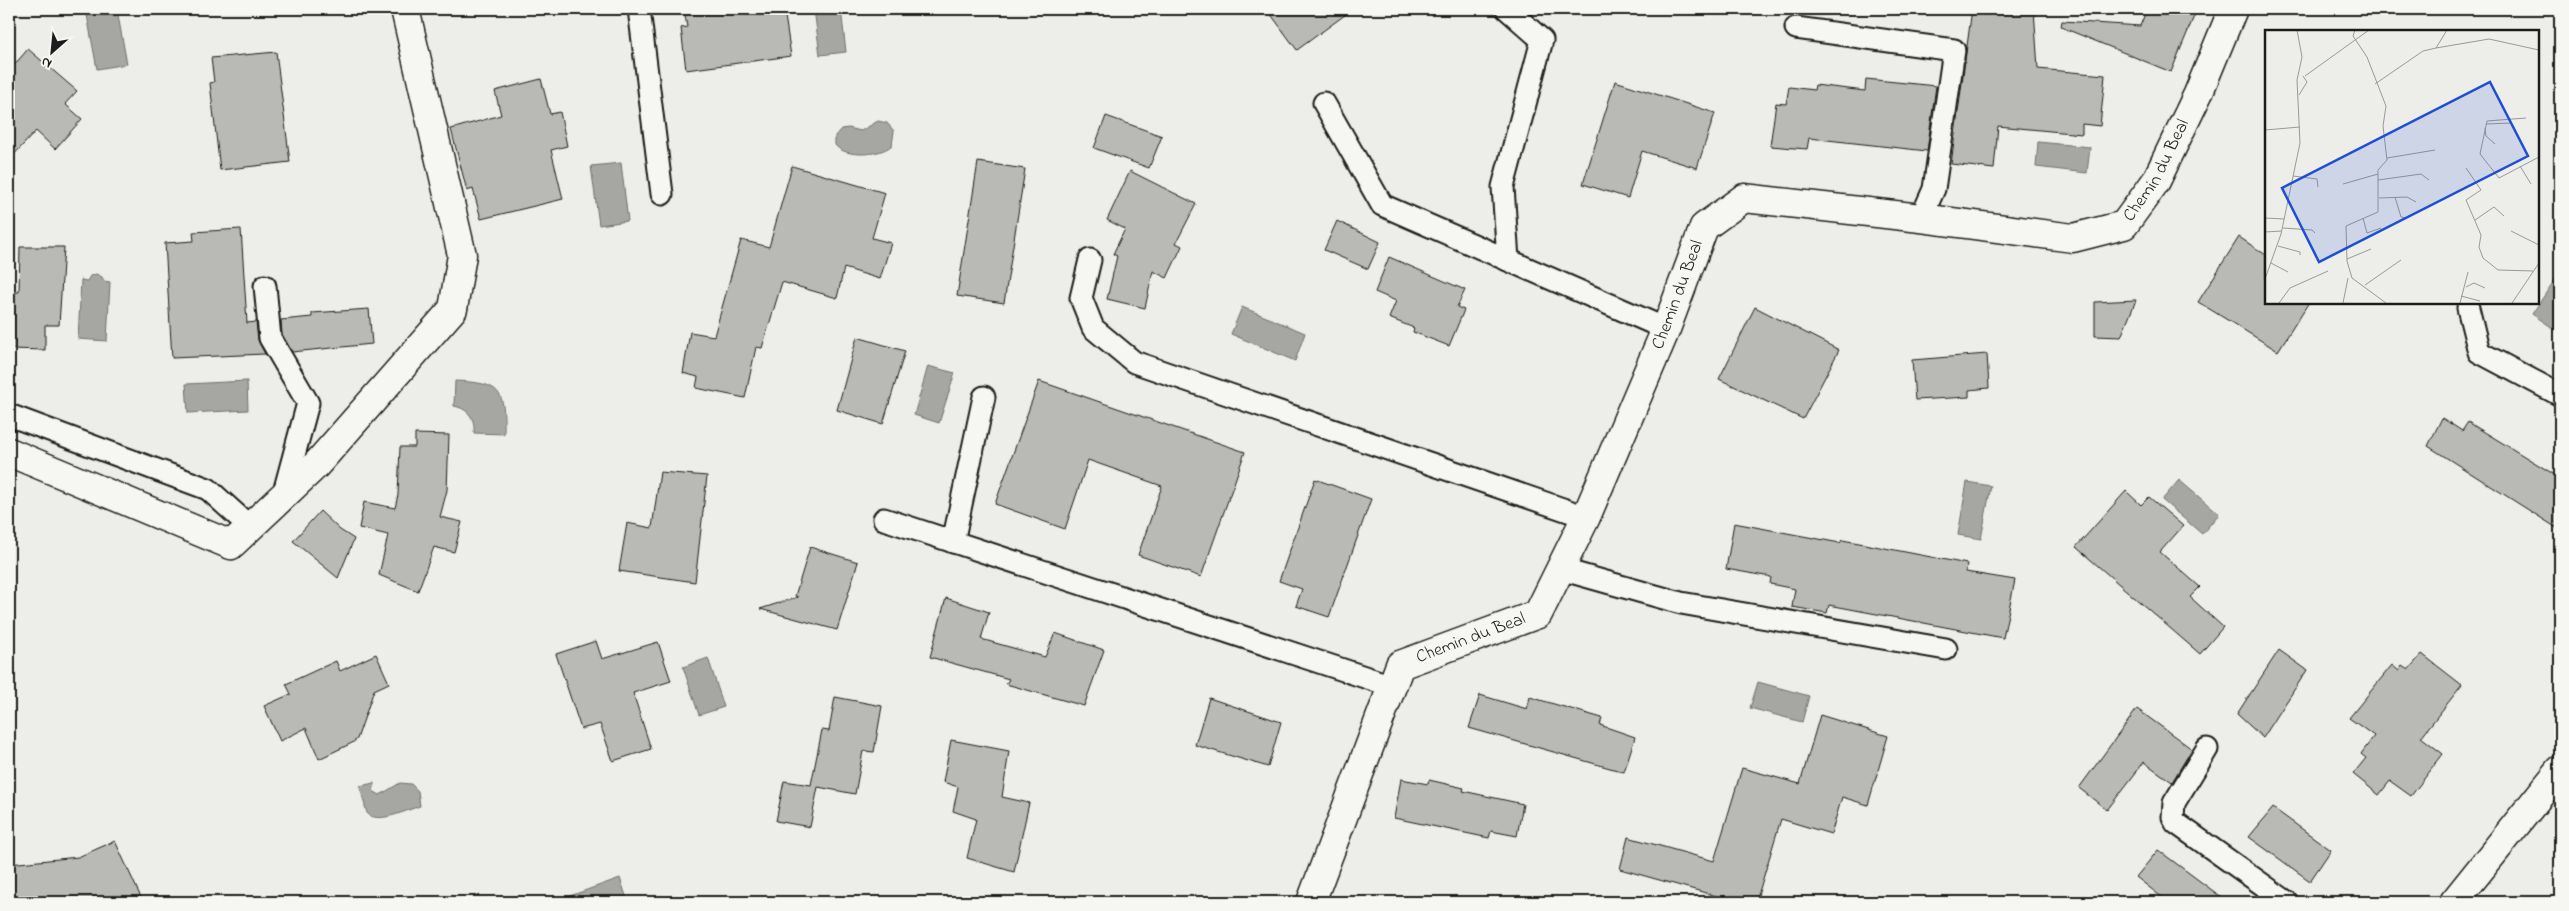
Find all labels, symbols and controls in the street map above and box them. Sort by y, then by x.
north arrow [28,28,78,78]
inset map [2265,30,2539,304]
text: N [38,51,56,74]
street label: Chemin du Beal [2117,115,2197,227]
street label: Chemin du Beal [1646,237,1711,354]
street label: Chemin du Beal [1413,607,1530,671]

